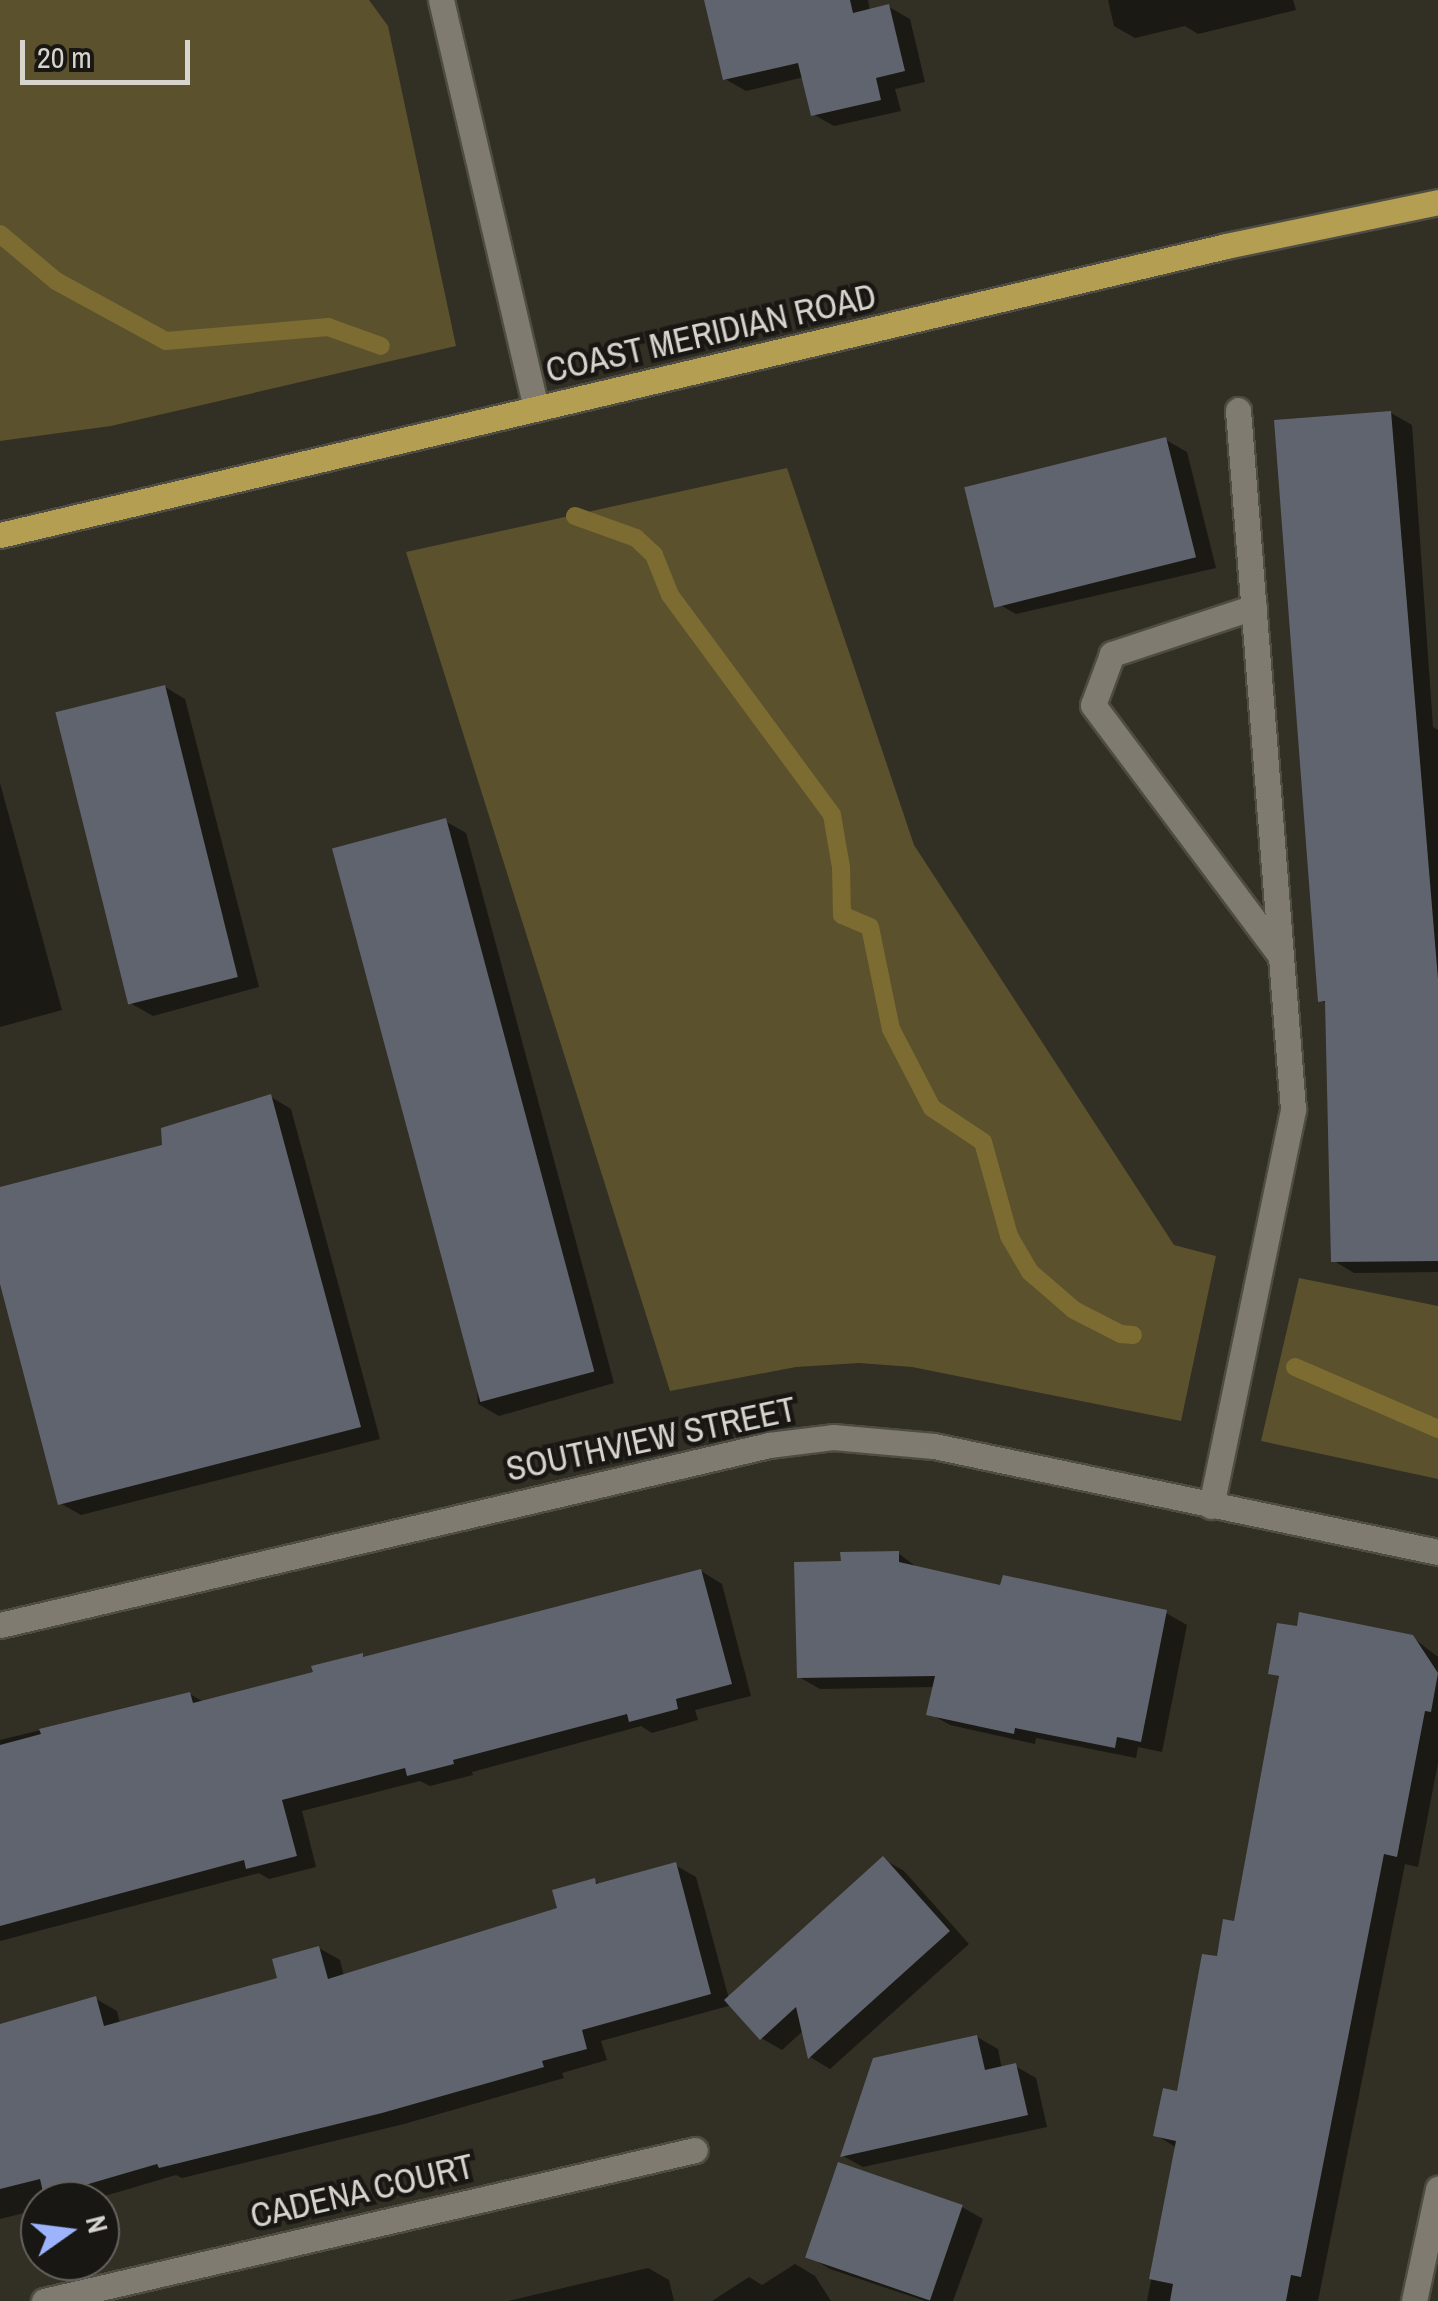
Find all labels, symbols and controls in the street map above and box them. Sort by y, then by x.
scale bar [25,20,195,82]
text: 20 m [37,37,92,77]
street label: COAST MERIDIAN ROAD [542,275,880,391]
street label: SOUTHVIEW STREET [502,1388,800,1490]
street label: CADENA COURT [246,2145,478,2237]
north arrow [20,2181,120,2281]
text: N [77,2212,118,2237]

